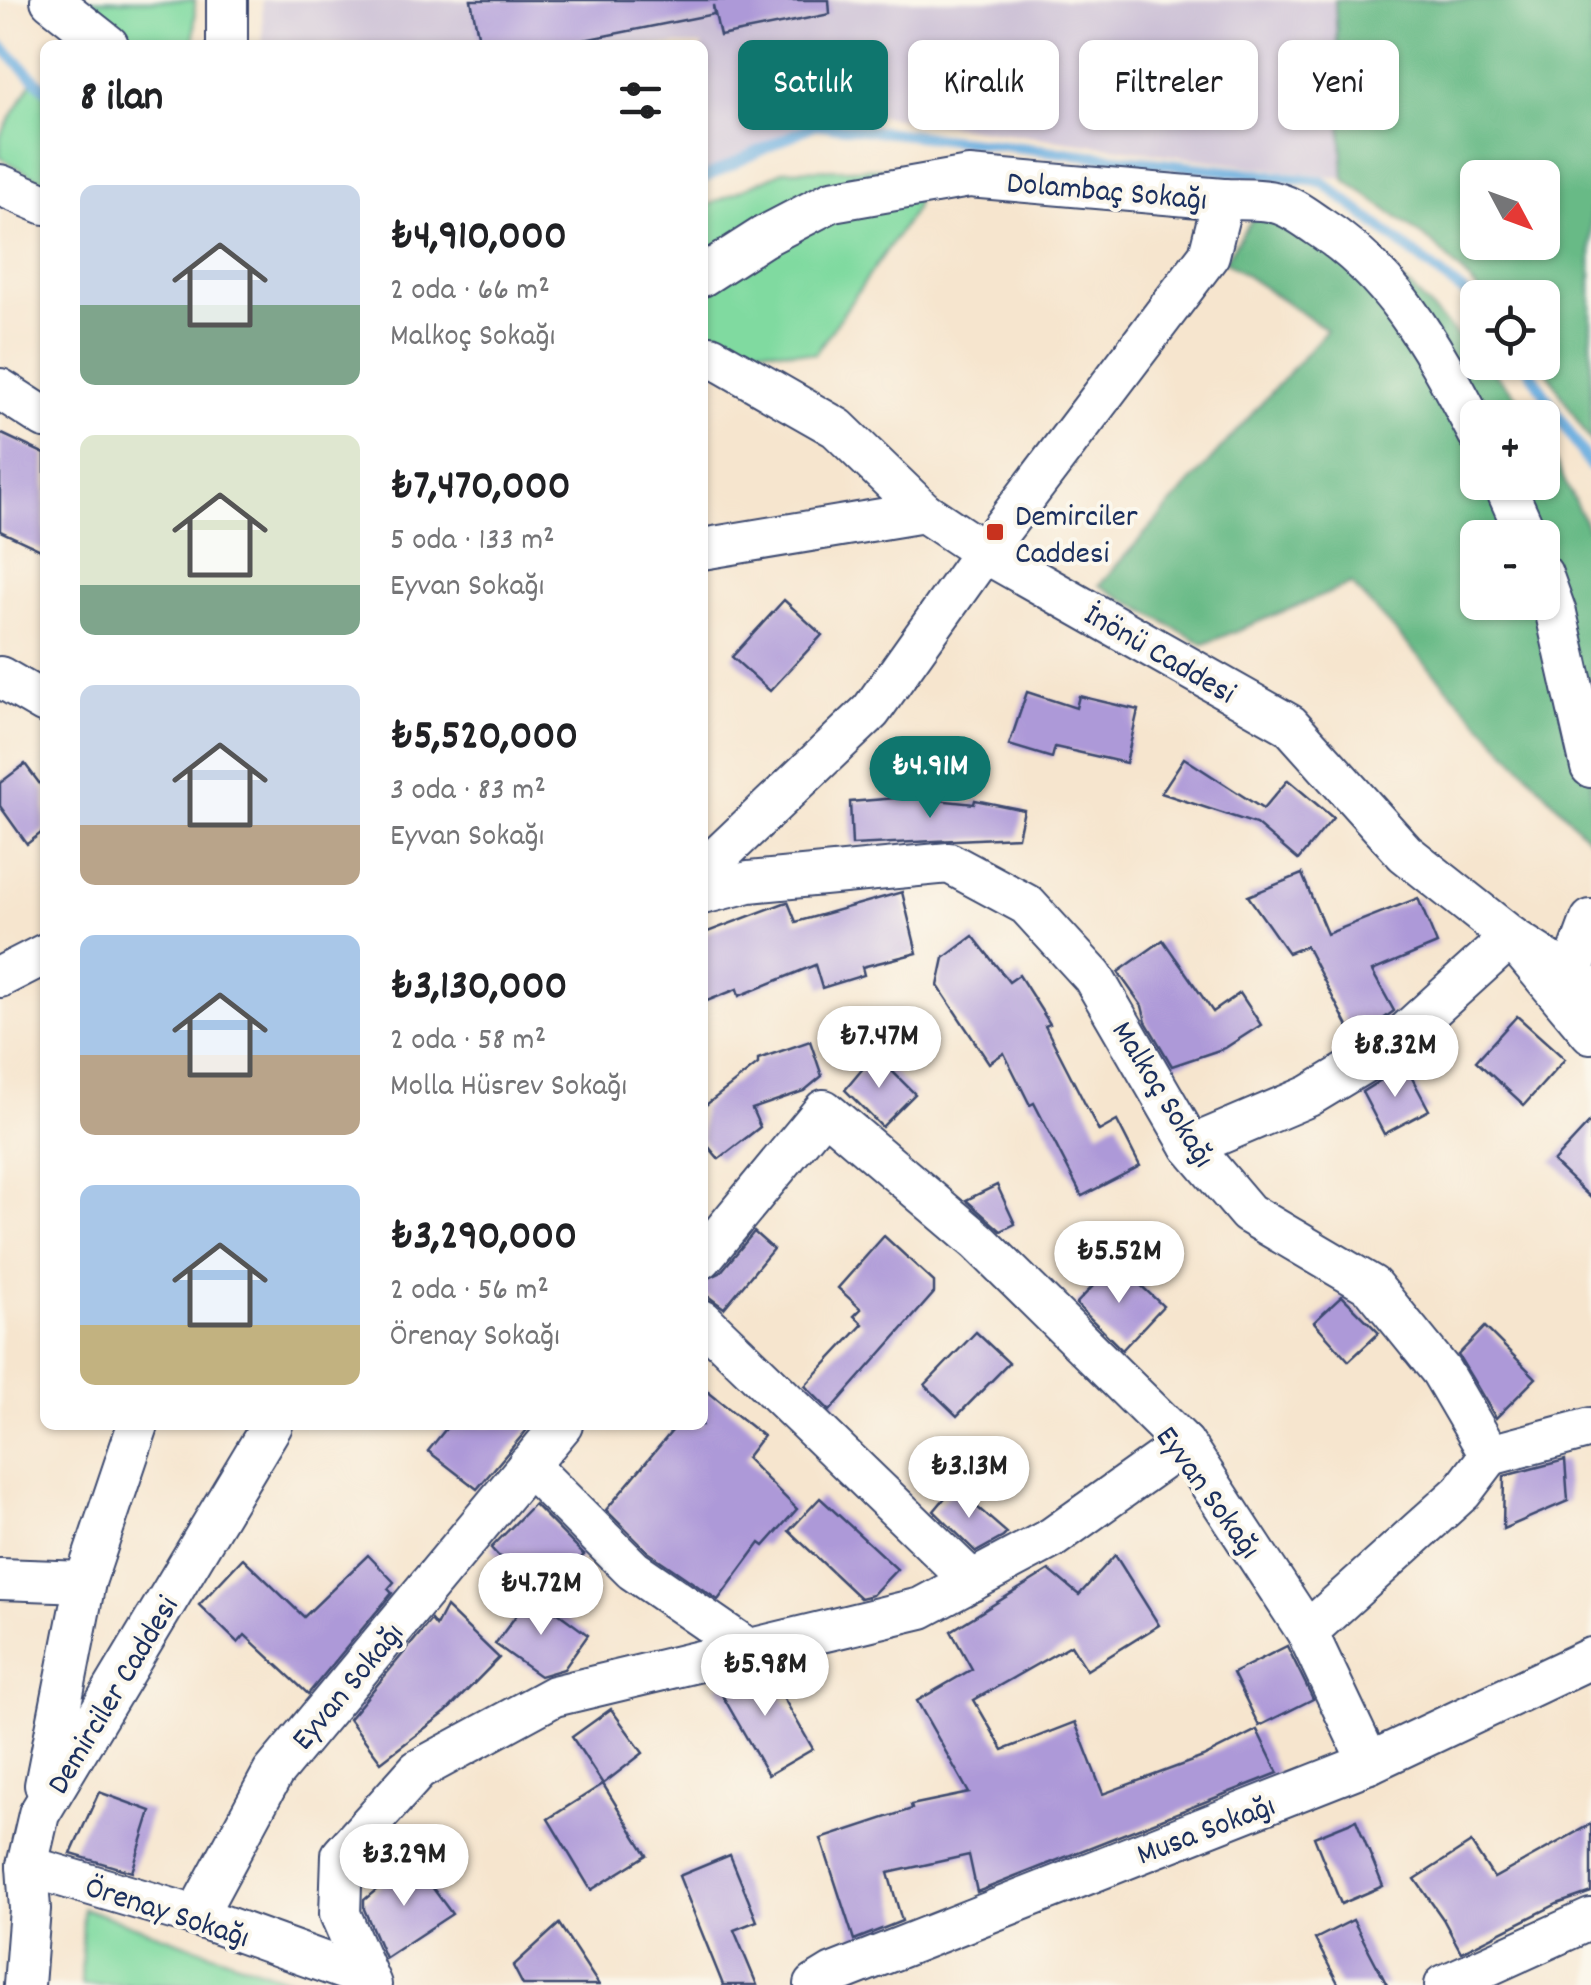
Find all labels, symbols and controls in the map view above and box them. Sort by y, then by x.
chip: Satılık [738,40,888,130]
chip: Kiralık [908,40,1059,130]
chip: Filtreler [1079,40,1258,130]
chip: Yeni [1278,40,1399,130]
text: 8 ilan [80,70,163,130]
icon: filters [613,73,668,128]
north arrow [1460,160,1560,260]
map controls [1460,160,1560,620]
street label: Dolambaç Sokağı [1005,162,1209,226]
text: ₺4,910,000 [390,209,567,269]
icon: home [160,225,280,345]
text: 2 oda · 66 m² [390,269,550,315]
button: locate [1460,280,1560,380]
text: Malkoç Sokağı [390,315,555,361]
button: + [1460,400,1560,500]
text: ₺7,470,000 [390,459,571,519]
icon: home [160,475,280,595]
place label: Demirciler Caddesi [1015,496,1138,579]
text: 5 oda · 133 m² [390,519,555,565]
button: − [1460,520,1560,620]
marker: Demirciler Caddesi [984,521,1006,543]
text: Eyvan Sokağı [390,565,544,611]
street label: İnönü Caddesi [1074,594,1243,718]
text: ₺5,520,000 [390,709,578,769]
icon: home [160,725,280,845]
pin: ₺4.91M [849,736,1011,821]
text: ₺4.91M [892,745,968,791]
text: 3 oda · 83 m² [390,769,546,815]
text: Eyvan Sokağı [390,815,544,861]
text: ₺3,130,000 [390,959,567,1019]
icon: home [160,975,280,1095]
pin: ₺7.47M [798,1006,960,1091]
street label: Malkoç Sokağı [1097,1013,1224,1178]
text: ₺7.47M [839,1015,919,1061]
pin: ₺8.32M [1314,1015,1476,1100]
text: 2 oda · 58 m² [390,1019,546,1065]
text: ₺8.32M [1354,1024,1436,1070]
text: Molla Hüsrev Sokağı [390,1065,627,1111]
text: ₺3,290,000 [390,1209,577,1269]
pin: ₺5.52M [1038,1221,1200,1306]
icon: home [160,1225,280,1345]
text: ₺5.52M [1076,1230,1162,1276]
text: 2 oda · 56 m² [390,1269,549,1315]
text: Örenay Sokağı [390,1315,560,1361]
street label: Eyvan Sokağı [1142,1418,1270,1570]
pin: ₺3.13M [888,1436,1050,1521]
text: ₺3.13M [930,1445,1008,1491]
pin: ₺4.72M [460,1553,622,1638]
text: ₺4.72M [500,1562,582,1608]
street label: Demirciler Caddesi [38,1589,193,1804]
street label: Eyvan Sokağı [283,1614,417,1762]
pin: ₺5.98M [684,1634,846,1719]
text: ₺5.98M [723,1643,807,1689]
street label: Musa Sokağı [1131,1785,1283,1880]
pin: ₺3.29M [323,1824,485,1909]
text: ₺3.29M [362,1833,446,1879]
street label: Örenay Sokağı [79,1867,254,1963]

